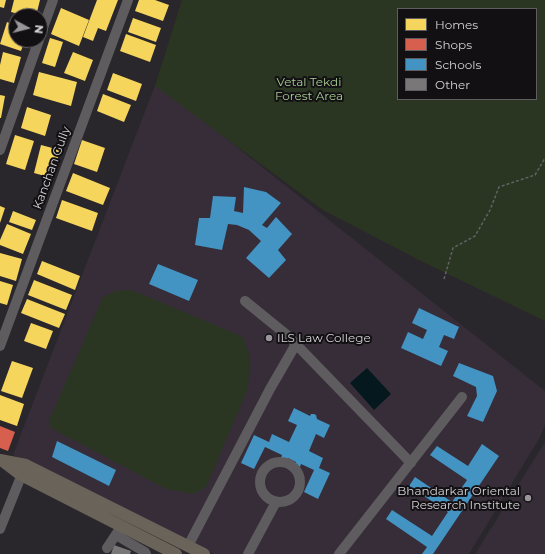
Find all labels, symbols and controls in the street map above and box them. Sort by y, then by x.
north arrow [8,8,48,48]
legend [397,8,537,100]
text: Homes [435,17,478,32]
text: N [31,24,46,35]
text: Shops [435,37,472,52]
text: Schools [435,57,481,72]
park label: Vetal Tekdi Forest Area [275,75,343,103]
text: Other [435,77,470,92]
street label: Kanchan Gully [30,125,74,211]
place label: ILS Law College [277,331,371,345]
marker: ILS Law College [264,333,274,343]
place label: Bhandarkar Oriental Research Institute [397,484,520,512]
marker: Bhandarkar Oriental Research Institute [523,493,533,503]

